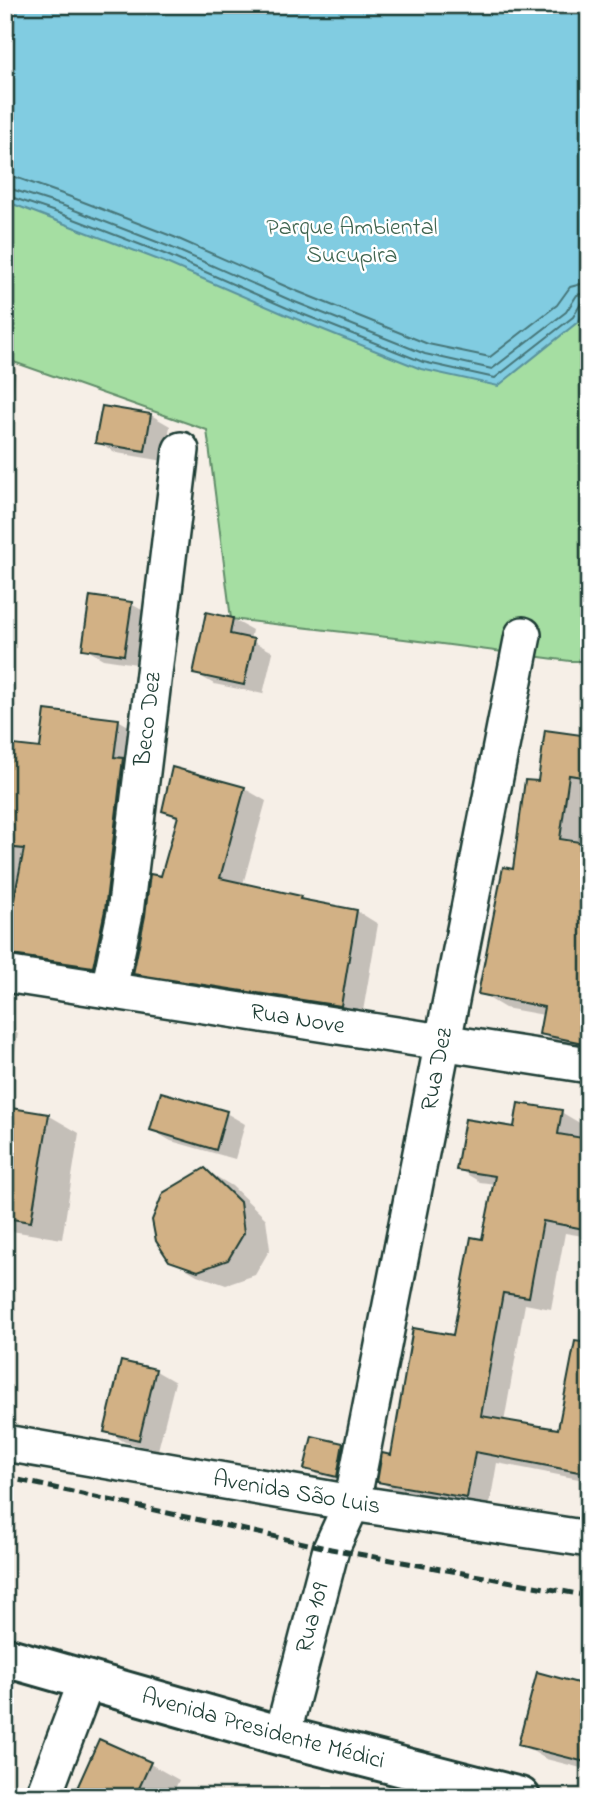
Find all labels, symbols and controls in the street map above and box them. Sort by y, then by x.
park label: Parque Ambiental Sucupira [266,211,438,274]
street label: Beco Dez [125,669,172,769]
street label: Rua Nove [248,995,348,1044]
street label: Rua Dez [412,1024,463,1114]
street label: Avenida São Luis [210,1462,383,1525]
street label: Rua 109 [287,1578,339,1657]
street label: Avenida Presidente Médici [137,1679,388,1779]

